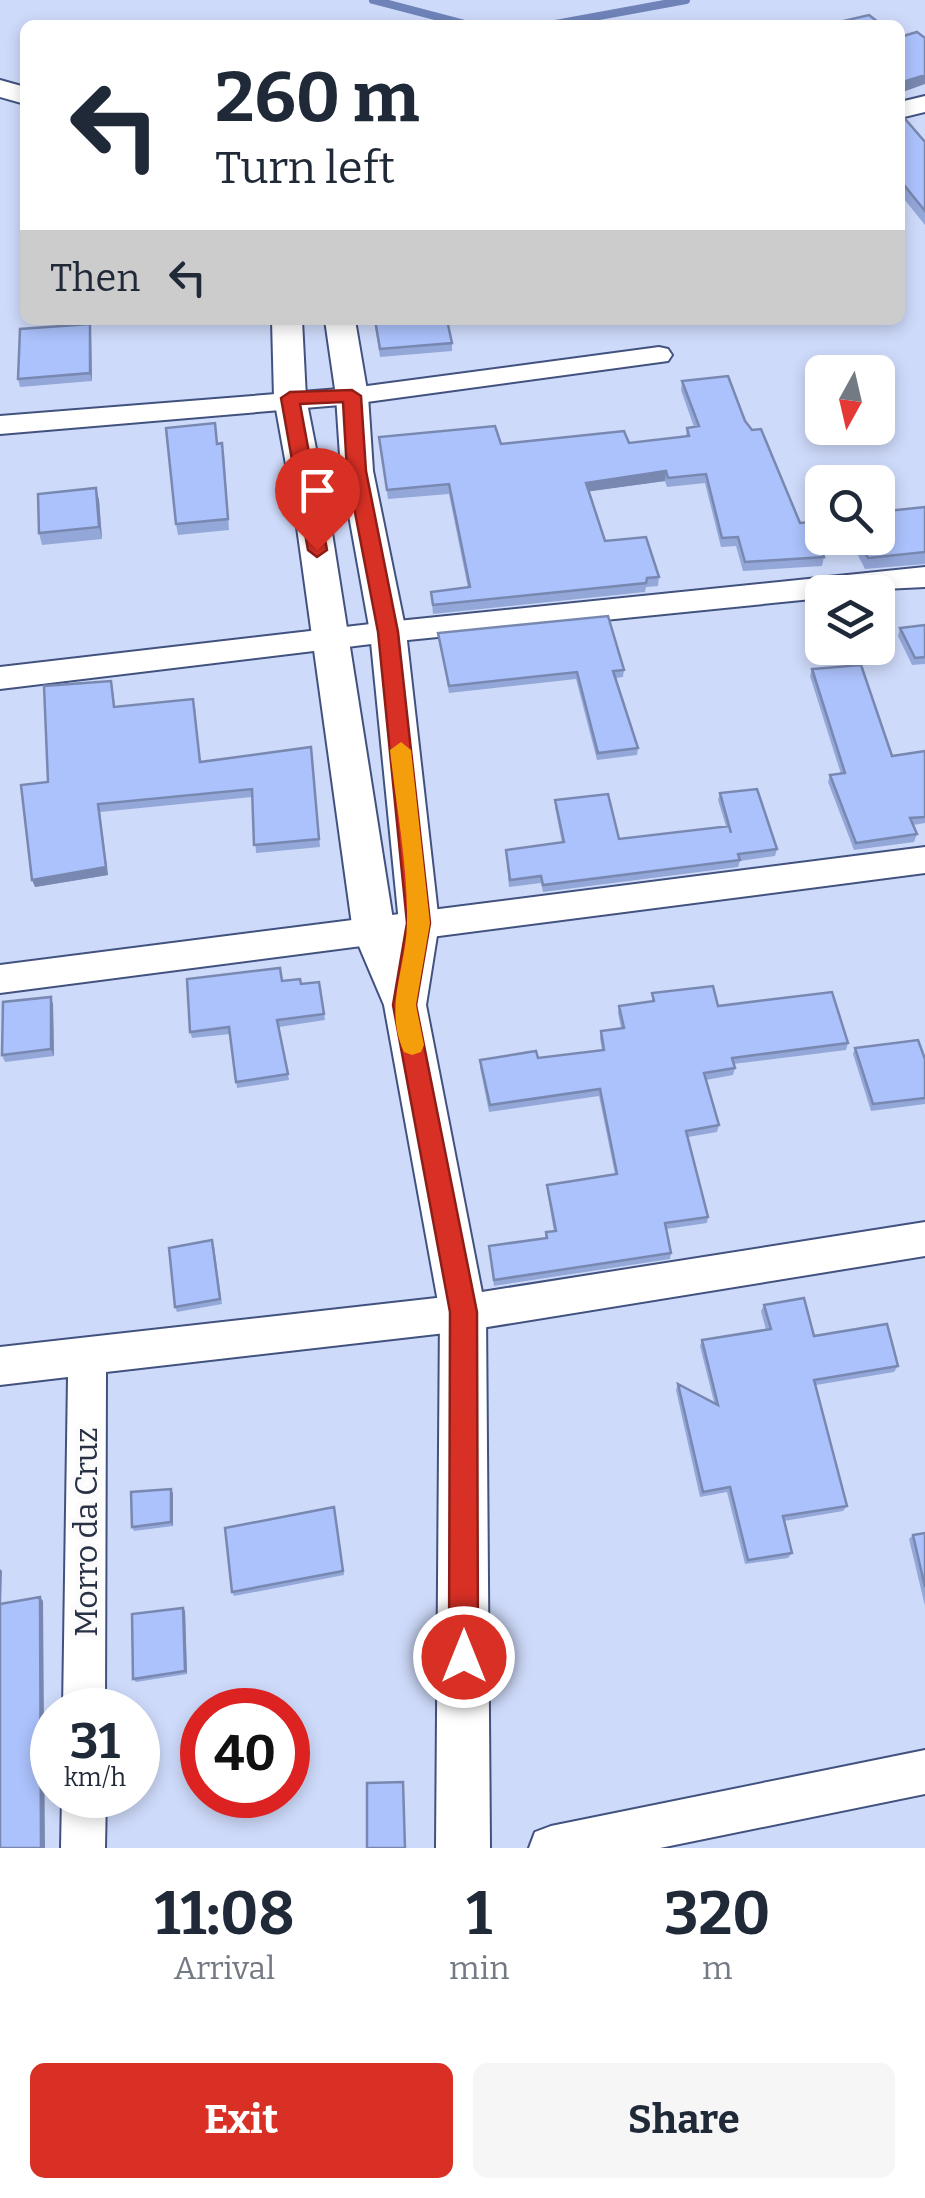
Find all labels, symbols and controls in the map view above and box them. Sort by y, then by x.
text: 260 m [215,56,420,140]
icon: left [50,60,180,190]
text: Turn left [215,141,395,195]
icon: left [160,250,215,305]
text: Then [50,255,140,301]
north arrow [805,355,895,445]
map controls [805,355,895,665]
pin [275,448,360,551]
icon: arrive [290,463,345,518]
button: search [805,465,895,555]
button: layers [805,575,895,665]
street label: Morro da Cruz [67,1427,105,1637]
position arrow [412,1605,516,1709]
speed limit sign: 40 [180,1688,310,1818]
text: 31 [70,1711,120,1771]
text: km/h [64,1763,126,1793]
text: 11:08 [155,1878,295,1950]
text: 1 [466,1878,492,1950]
text: 320 [664,1878,770,1950]
text: Arrival [174,1949,275,1987]
text: min [449,1949,509,1987]
text: m [702,1949,732,1987]
button: Exit [30,2063,453,2178]
button: Share [473,2063,895,2178]

